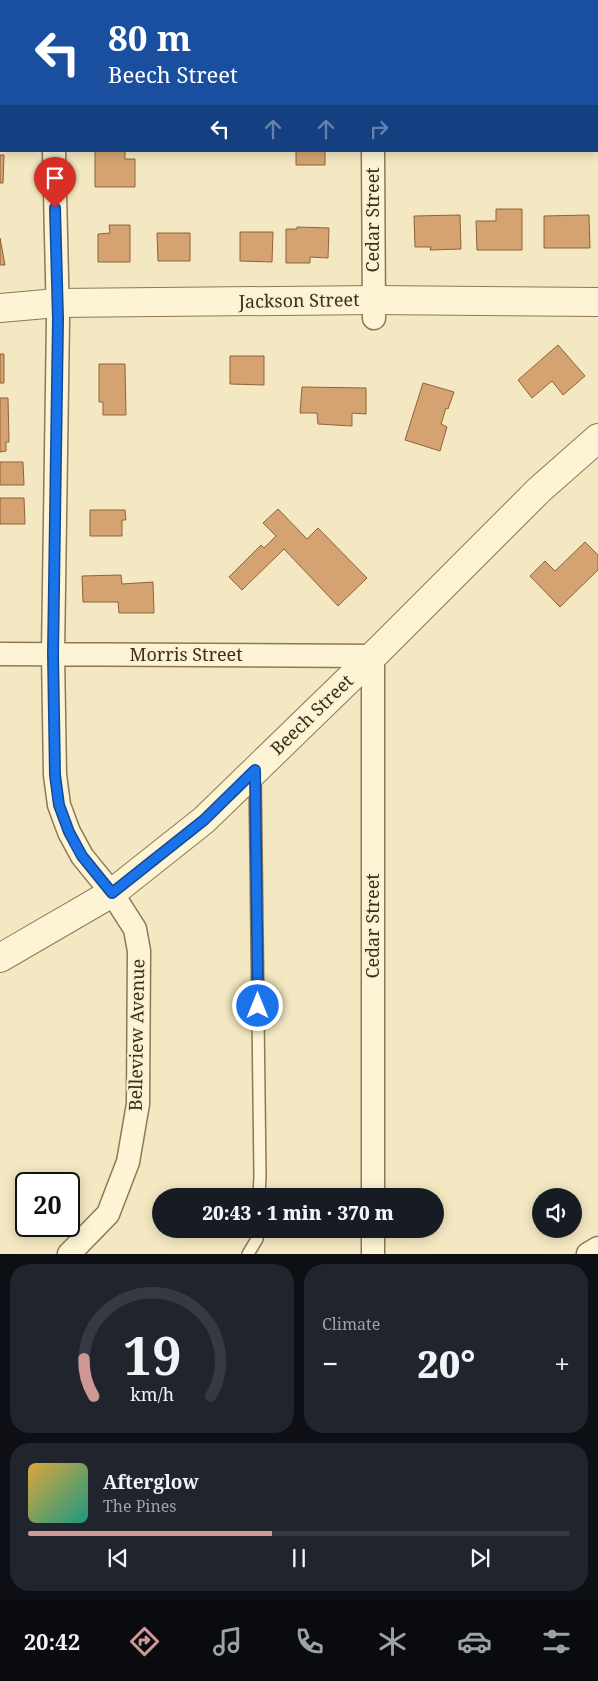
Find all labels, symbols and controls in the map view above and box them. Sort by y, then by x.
text: 80 m [108,14,191,61]
icon: left [25,20,90,85]
text: Beech Street [108,59,238,89]
icon: left [206,115,234,143]
icon: ahead [259,115,287,143]
icon: ahead [312,115,340,143]
icon: right [365,115,393,143]
pin [34,157,76,208]
icon: arrive [41,164,69,192]
street label: Cedar Street [360,167,384,273]
street label: Jackson Street [237,287,360,313]
street label: Morris Street [130,642,243,666]
street label: Beech Street [265,669,358,760]
street label: Cedar Street [360,873,384,979]
street label: Belleview Avenue [123,959,149,1111]
position arrow [231,979,283,1031]
speed limit sign: 20 [15,1172,80,1237]
map controls [532,1188,582,1238]
button: sound [532,1188,582,1238]
text: 20:43 · 1 min · 370 m [202,1200,394,1226]
text: Climate [322,1313,380,1335]
text: 19 [123,1319,181,1390]
text: 20° [417,1337,475,1389]
text: − [322,1344,338,1382]
text: + [554,1344,570,1382]
text: km/h [130,1382,174,1406]
text: Afterglow [103,1469,199,1495]
text: The Pines [103,1495,177,1517]
icon: previous [104,1544,132,1572]
icon: pause [285,1544,313,1572]
icon: next [466,1544,494,1572]
icon: directions [127,1624,162,1659]
icon: music [210,1624,245,1659]
icon: phone [292,1624,327,1659]
icon: climate [375,1624,410,1659]
icon: car [457,1624,492,1659]
icon: filters [539,1624,574,1659]
text: 20:42 [24,1626,80,1656]

